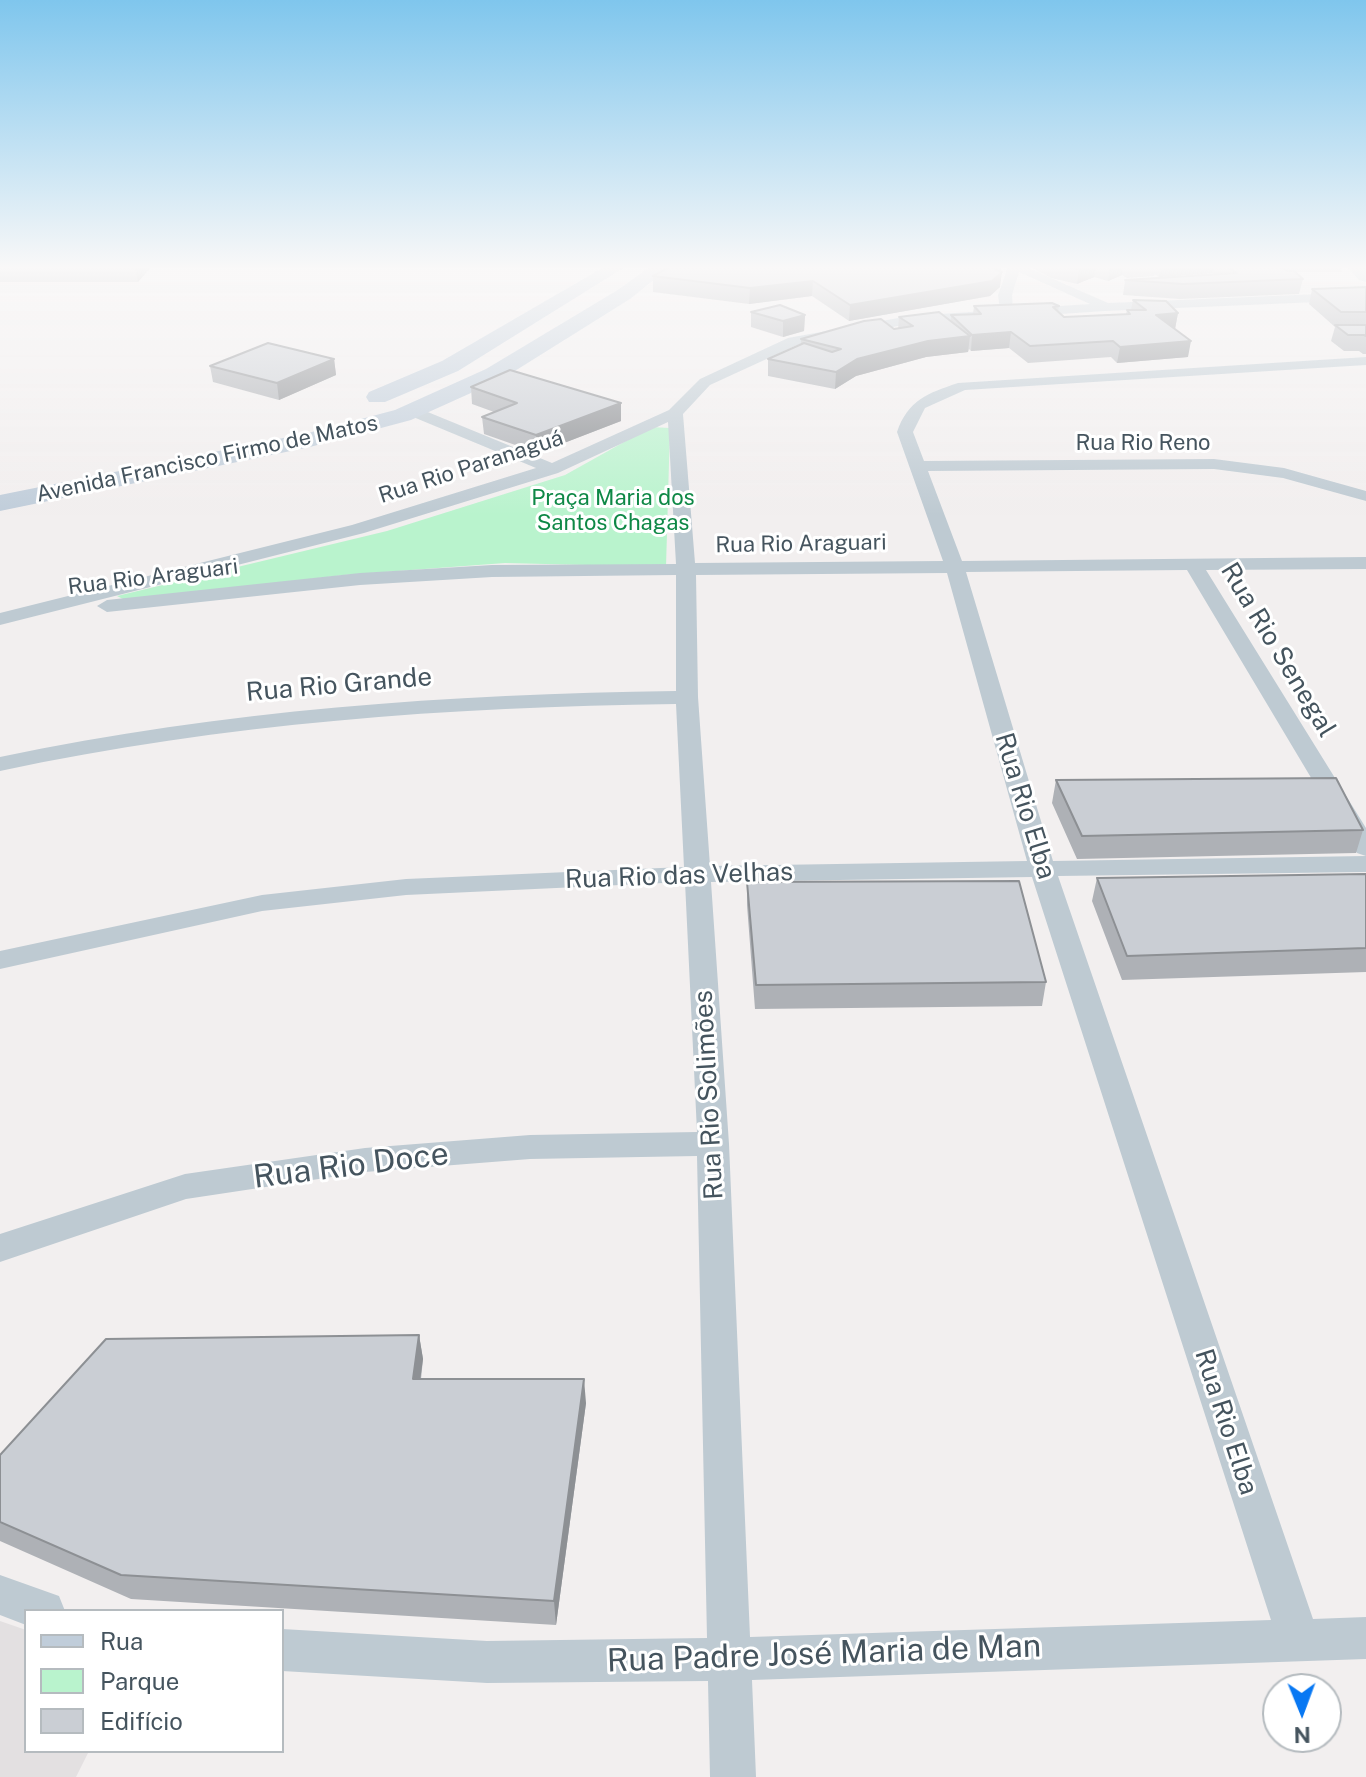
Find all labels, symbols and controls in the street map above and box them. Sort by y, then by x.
street label: Avenida Francisco Firmo de Matos [34,410,380,508]
street label: Rua Rio Paranaguá [375,425,567,509]
street label: Rua Rio Reno [1075,430,1211,456]
park label: Praça Maria dos Santos Chagas [531,485,695,536]
street label: Rua Rio Araguari [715,529,887,559]
street label: Rua Rio Araguari [66,553,240,601]
street label: Rua Rio Senegal [1214,557,1342,743]
street label: Rua Rio Grande [245,661,433,709]
street label: Rua Rio Elba [988,729,1062,883]
street label: Rua Rio das Velhas [564,856,794,896]
street label: Rua Rio Solimões [688,990,730,1200]
street label: Rua Rio Doce [251,1135,451,1197]
street label: Rua Rio Elba [1188,1345,1264,1499]
legend [24,1609,284,1753]
text: Rua [100,1627,143,1655]
street label: Rua Padre José Maria de Man [606,1627,1042,1681]
text: Parque [100,1667,179,1695]
north arrow [1262,1673,1342,1753]
text: Edifício [100,1707,183,1735]
text: N [1294,1722,1311,1748]

